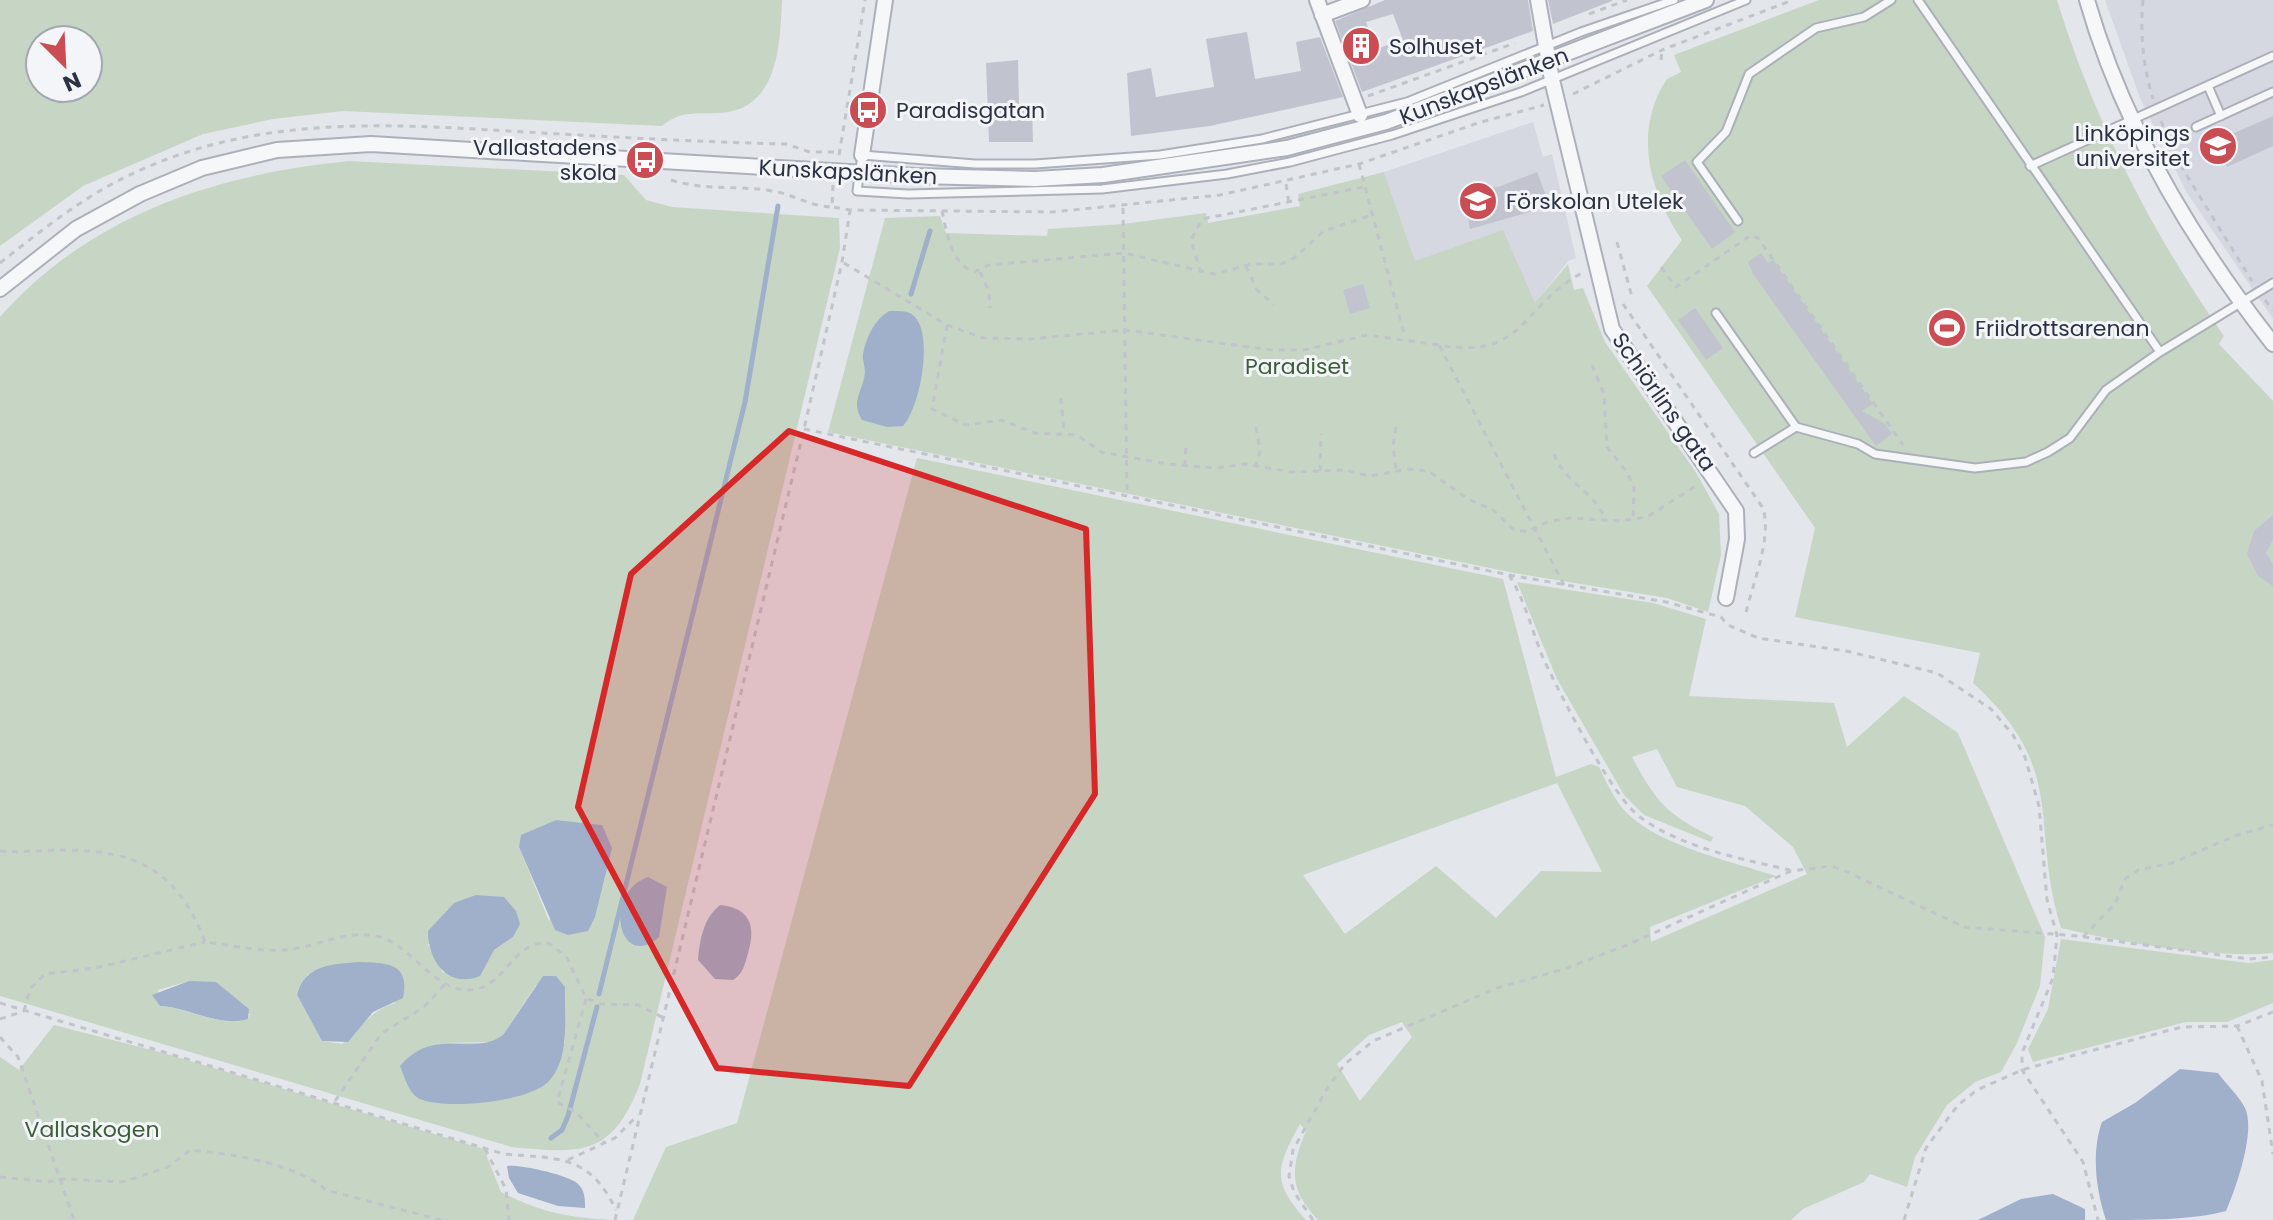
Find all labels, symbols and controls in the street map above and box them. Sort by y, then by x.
north arrow [24,24,104,104]
building icon: Solhuset [1340,25,1382,67]
place label: Solhuset [1389,31,1483,62]
street label: Kunskapslänken [1395,39,1573,133]
text: N [58,64,86,99]
bus stop icon: Paradisgatan [847,89,889,131]
place label: Paradisgatan [896,95,1045,126]
place label: Linköpings universitet [2075,118,2190,174]
school or university icon: Linköpings universitet [2197,125,2239,167]
place label: Vallastadens skola [473,132,617,188]
bus stop icon: Vallastadens skola [624,139,666,181]
street label: Kunskapslänken [758,152,938,192]
school or university icon: Förskolan Utelek [1457,180,1499,222]
place label: Förskolan Utelek [1506,186,1684,217]
sports icon: Friidrottsarenan [1926,307,1968,349]
place label: Friidrottsarenan [1975,313,2150,344]
street label: Schiörlins gata [1605,326,1723,478]
park label: Paradiset [1245,351,1349,382]
park label: Vallaskogen [25,1114,159,1145]

